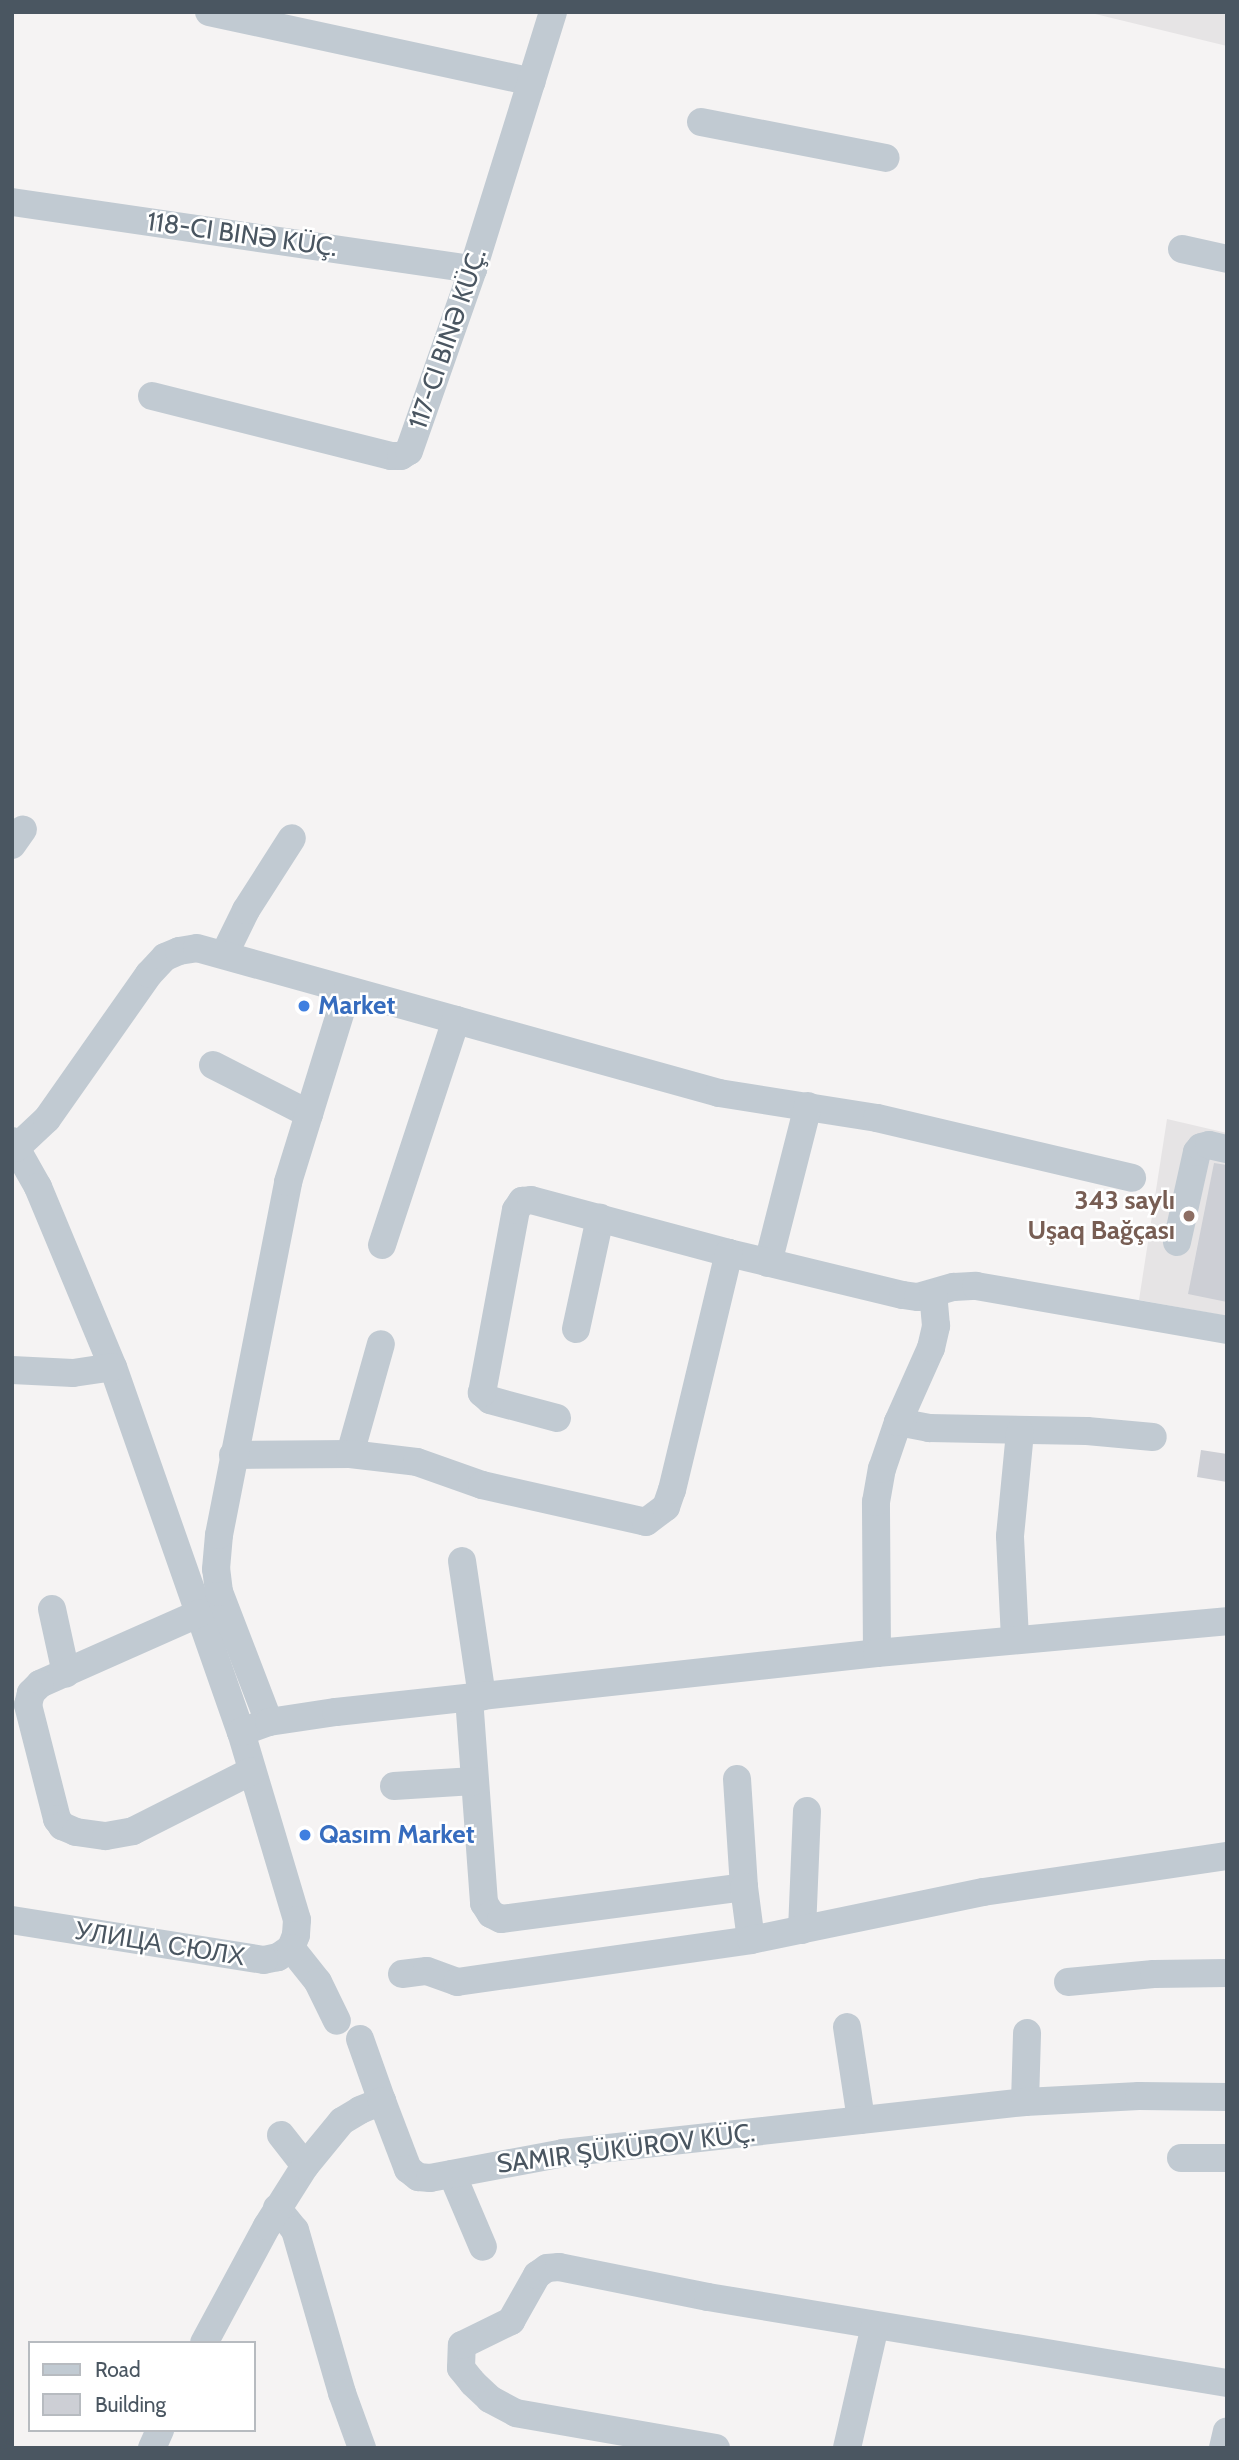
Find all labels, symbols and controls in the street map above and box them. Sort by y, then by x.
street label: 118-CI BINƏ KÜÇ. [145,206,339,264]
street label: 117-CI BINƏ KÜÇ. [403,245,493,433]
place label: Market [318,990,395,1022]
marker: Market [296,998,312,1014]
place label: 343 saylı Uşaq Bağçası [1027,1185,1175,1246]
marker: 343 saylı Uşaq Bağçası [1181,1208,1197,1224]
place label: Qasım Market [319,1819,475,1851]
marker: Qasım Market [297,1827,313,1843]
street label: УЛИЦА СЮЛХ [73,1915,247,1973]
street label: SAMIR ŞÜKÜROV KÜÇ. [495,2118,757,2180]
legend [28,2341,256,2432]
text: Road [95,2357,141,2382]
text: Building [95,2392,166,2417]

